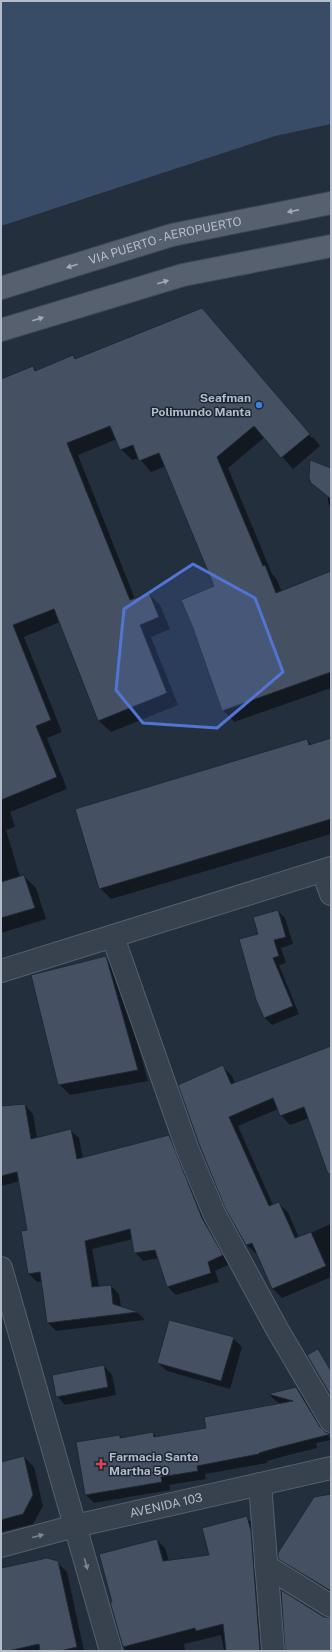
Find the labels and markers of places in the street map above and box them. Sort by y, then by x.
place label: Seafman Polimundo Manta [151,391,251,419]
marker: Seafman Polimundo Manta [254,400,264,410]
place label: Farmacia Santa Martha 50 [109,1450,199,1478]
marker: Farmacia Santa Martha 50 [96,1459,106,1469]

